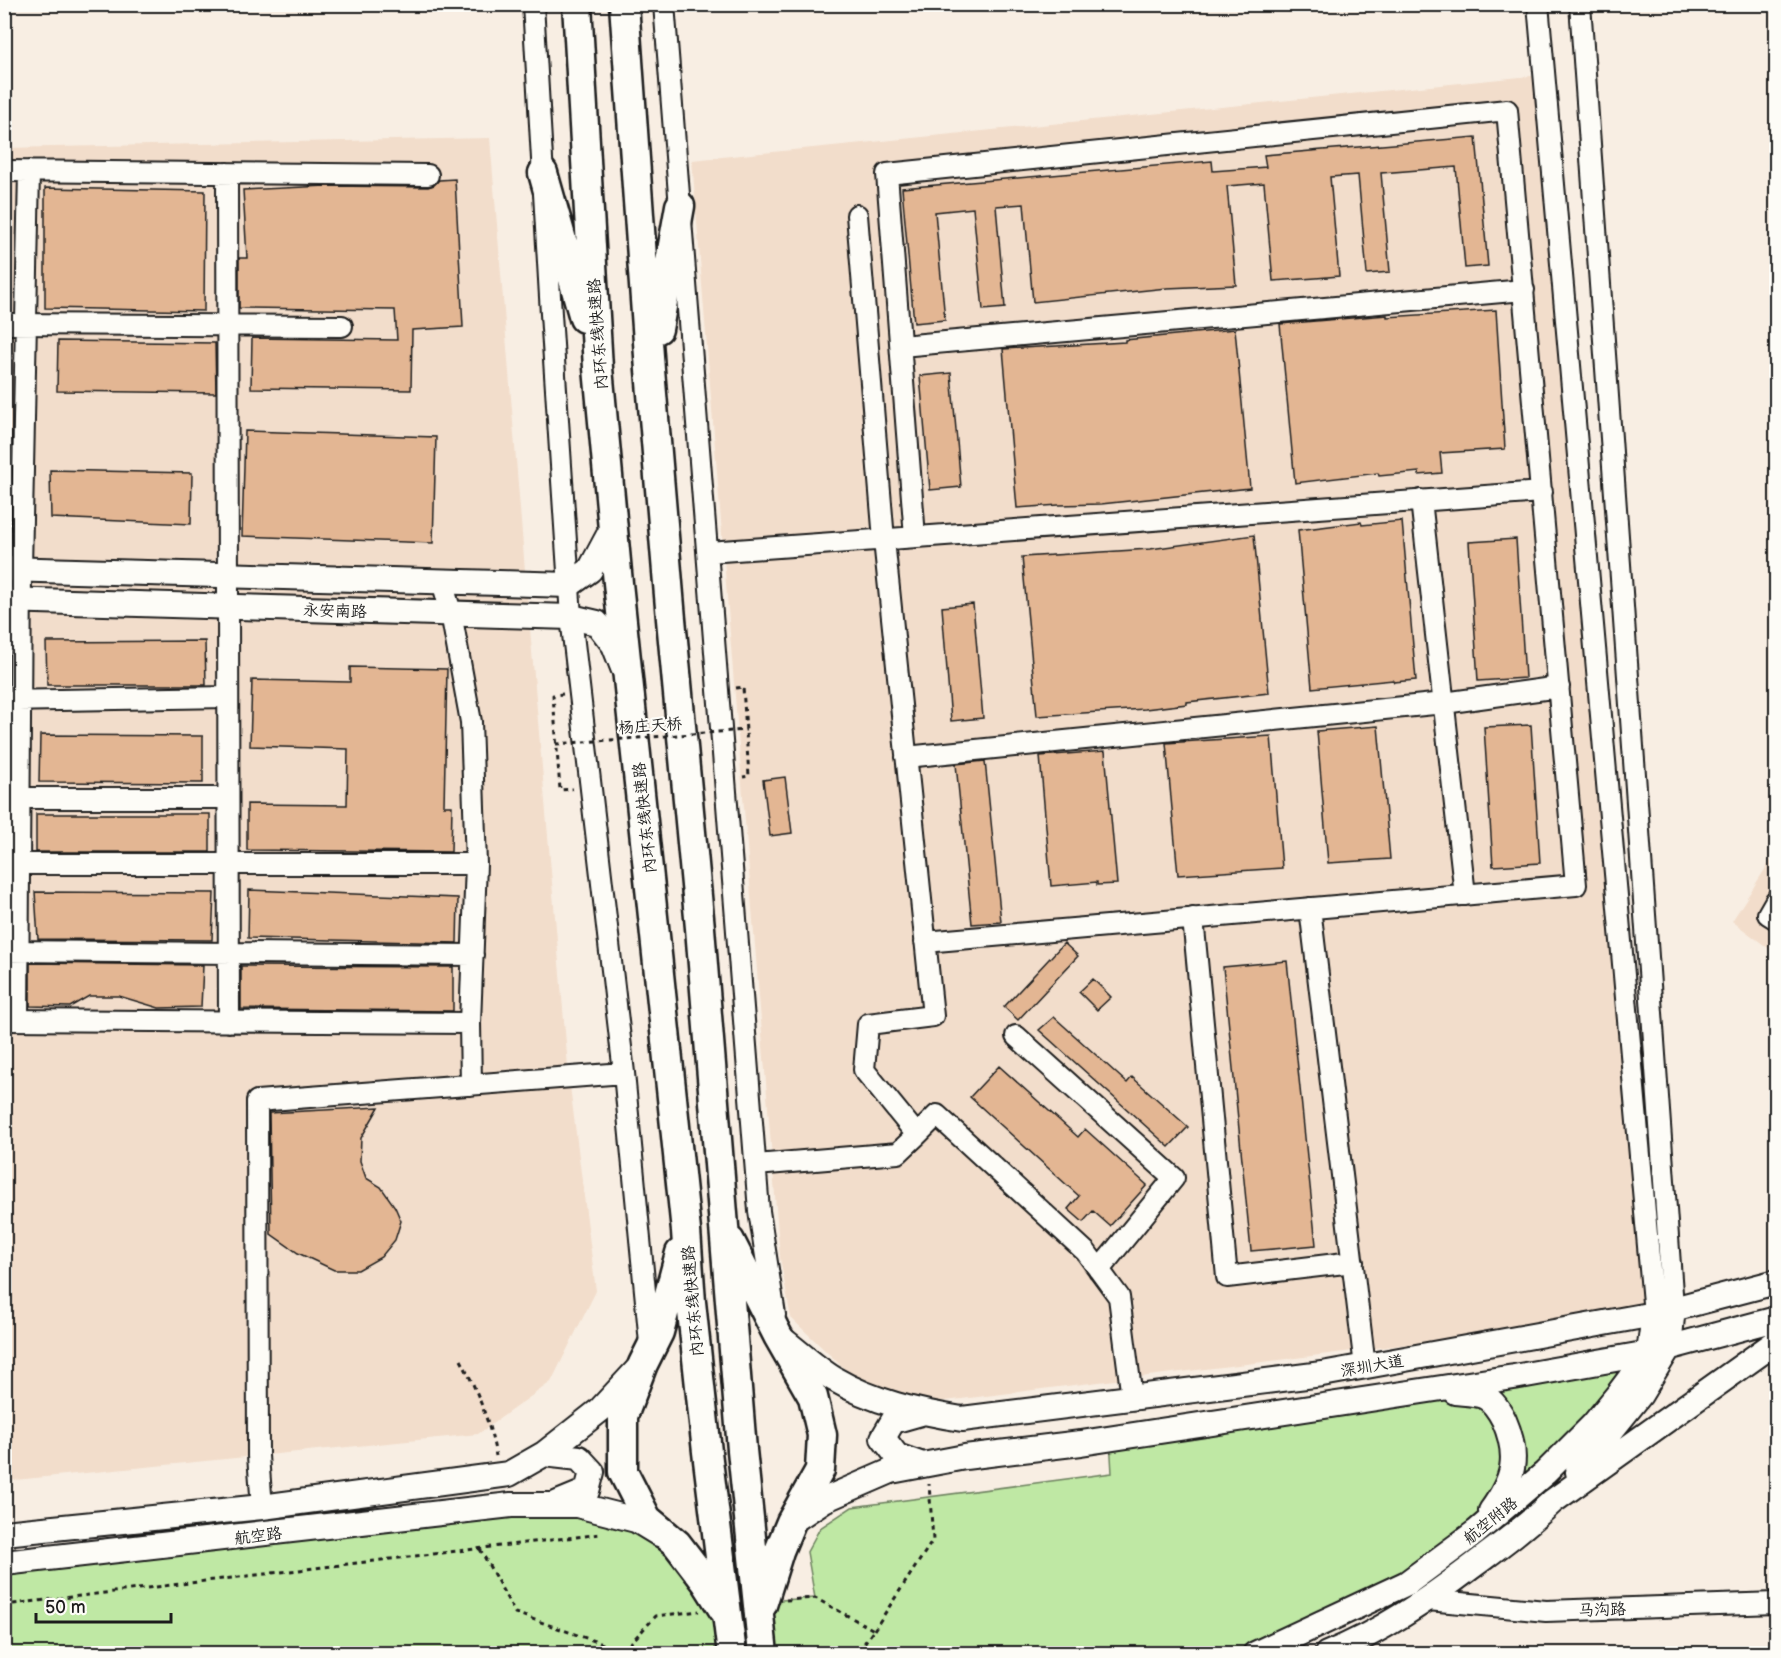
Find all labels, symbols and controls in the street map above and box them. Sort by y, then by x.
street label: 内环东线快速路 [585,277,612,390]
street label: 永安南路 [303,601,367,622]
street label: 杨庄天桥 [618,715,683,738]
street label: 内环东线快速路 [630,761,661,875]
street label: 内环东线快速路 [679,1244,708,1357]
street label: 深圳大道 [1339,1352,1405,1381]
street label: 航空附路 [1460,1494,1522,1549]
street label: 航空路 [233,1524,283,1549]
scale bar [36,1586,171,1624]
text: 50 m [45,1597,86,1618]
street label: 马沟路 [1578,1600,1626,1621]

